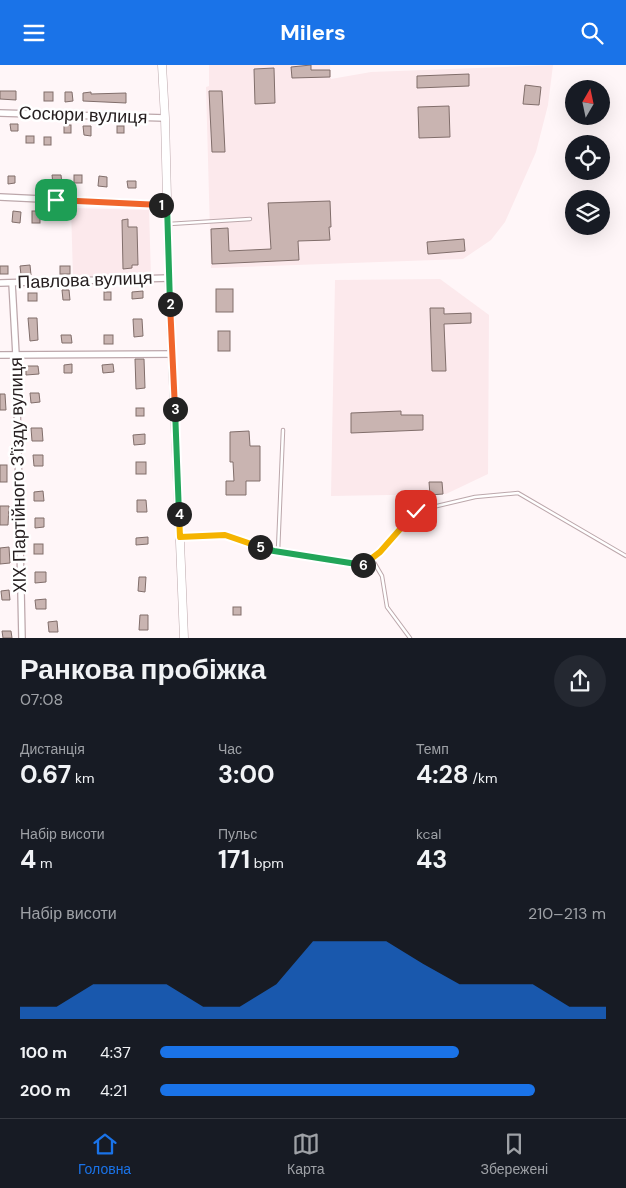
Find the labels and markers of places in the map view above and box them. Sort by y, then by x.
pin [35,179,77,221]
pin: 1 [148,193,174,217]
pin: 2 [158,291,182,317]
pin: 3 [162,397,188,421]
pin [395,490,437,532]
pin: 4 [166,501,192,527]
pin: 5 [248,535,272,559]
pin: 6 [350,553,376,577]

